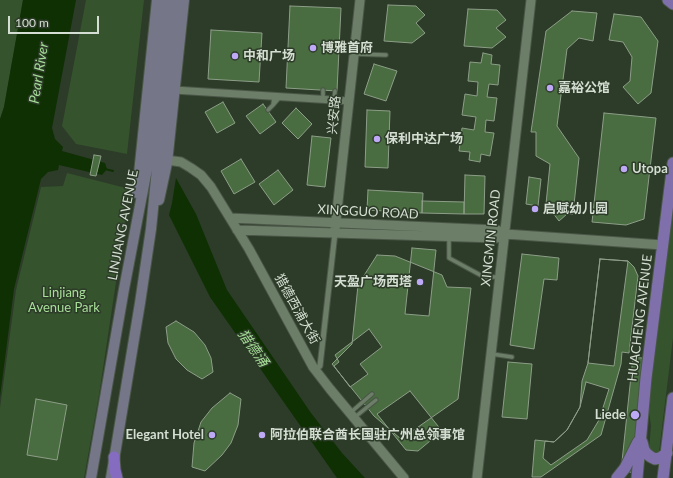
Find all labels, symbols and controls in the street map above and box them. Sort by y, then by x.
scale bar [10,8,101,34]
text: 100 m [15,15,49,30]
place label: 博雅首府 [321,40,373,56]
water label: Pearl River [26,41,52,105]
marker: 博雅首府 [308,43,318,53]
place label: 中和广场 [243,48,295,64]
marker: 中和广场 [230,51,240,61]
place label: 嘉裕公馆 [558,80,610,96]
marker: 嘉裕公馆 [545,83,555,93]
street label: 兴安路 [324,95,344,135]
place label: 保利中达广场 [385,131,463,147]
marker: 保利中达广场 [372,134,382,144]
place label: Utopa [632,161,668,177]
marker: Utopa [619,164,629,174]
street label: LINJIANG AVENUE [105,168,141,282]
street label: XINGMIN ROAD [478,189,504,287]
place label: 启赋幼儿园 [543,201,608,217]
street label: XINGGUO ROAD [317,202,419,222]
marker: 启赋幼儿园 [530,204,540,214]
street label: HUACHENG AVENUE [624,253,656,383]
street label: 猎德西浦大街 [271,271,323,347]
place label: 天盈广场西塔 [334,274,412,290]
marker: 天盈广场西塔 [415,277,425,287]
park label: Linjiang Avenue Park [28,285,100,316]
water label: 猎德涌 [234,326,272,370]
place label: Liede [595,407,626,423]
marker: Liede [629,409,641,421]
place label: Elegant Hotel [126,427,204,443]
place label: 阿拉伯联合酋长国驻广州总领事馆 [270,427,465,443]
marker: Elegant Hotel [207,430,217,440]
marker: 阿拉伯联合酋长国驻广州总领事馆 [257,430,267,440]

